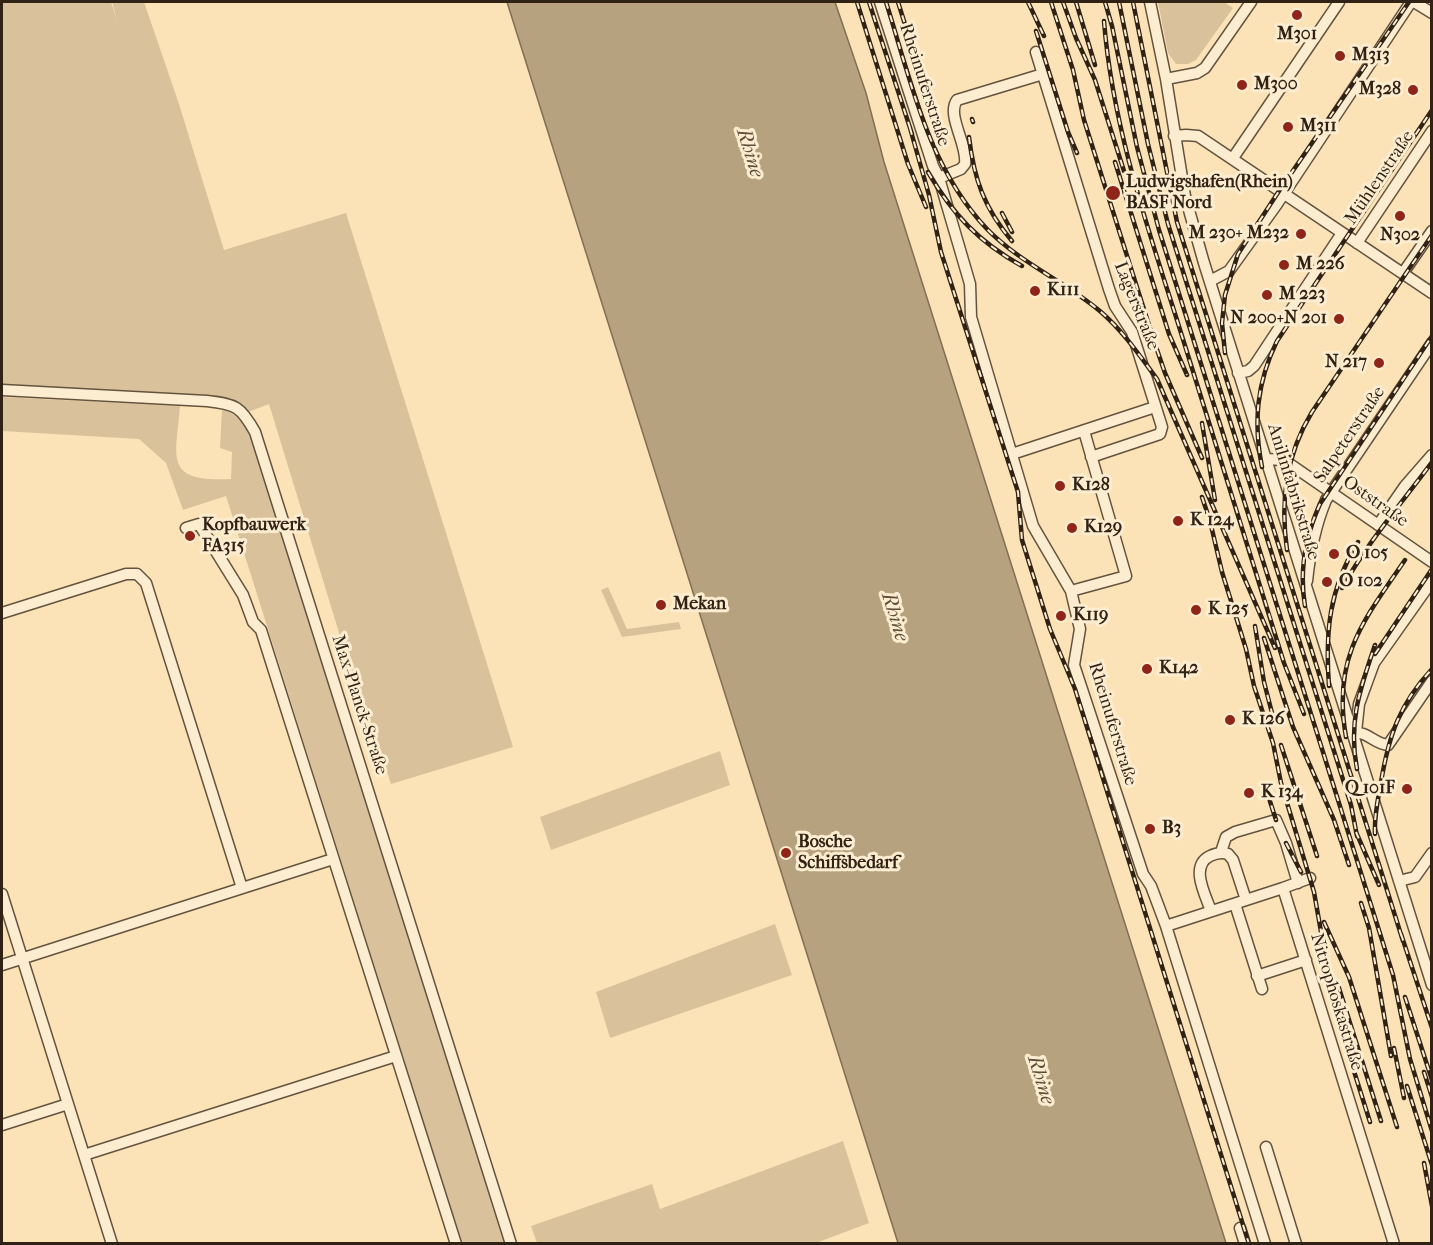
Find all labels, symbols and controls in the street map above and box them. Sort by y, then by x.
marker: M301 [1290,8,1304,22]
street label: Rheinuferstraße [894,21,954,149]
place label: M301 [1277,24,1317,46]
place label: M313 [1352,45,1390,67]
marker: M313 [1333,49,1347,63]
place label: M300 [1254,74,1298,96]
marker: M300 [1235,78,1249,92]
place label: M328 [1359,79,1401,101]
marker: M328 [1406,83,1420,97]
place label: M311 [1300,116,1337,138]
marker: M311 [1281,120,1295,134]
water label: Rhine [730,126,768,180]
street label: Mühlenstraße [1341,127,1419,229]
place label: Ludwigshafen(Rhein) BASF Nord [1126,172,1293,214]
marker: Ludwigshafen(Rhein) BASF Nord [1104,184,1122,202]
marker: N302 [1393,209,1407,223]
place label: M 230+ M232 [1189,223,1289,245]
place label: N302 [1380,225,1420,247]
marker: M 230+ M232 [1294,227,1308,241]
place label: M 226 [1296,254,1345,276]
marker: M 226 [1277,258,1291,272]
street label: Lagerstraße [1109,259,1163,353]
place label: K111 [1047,280,1079,302]
marker: K111 [1028,284,1042,298]
place label: M 223 [1279,284,1325,306]
marker: M 223 [1260,288,1274,302]
place label: N 200+N 201 [1230,308,1327,330]
marker: N 200+N 201 [1332,312,1346,326]
place label: N 217 [1325,352,1367,374]
marker: N 217 [1372,356,1386,370]
street label: Salpeterstraße [1310,383,1390,487]
street label: Anilinfabrikstraße [1262,421,1324,563]
street label: Oststraße [1338,472,1412,532]
place label: K128 [1072,475,1110,497]
marker: K128 [1053,479,1067,493]
place label: K 124 [1190,510,1233,532]
marker: K 124 [1171,514,1185,528]
place label: Kopfbauwerk FA315 [202,515,306,558]
place label: K129 [1084,517,1122,539]
marker: K129 [1065,521,1079,535]
marker: Kopfbauwerk FA315 [183,529,197,543]
place label: O 105 [1346,543,1388,565]
marker: O 105 [1327,547,1341,561]
place label: O 102 [1339,571,1383,593]
marker: O 102 [1320,575,1334,589]
water label: Rhine [875,590,913,644]
place label: Mekan [673,594,726,616]
marker: Mekan [654,598,668,612]
place label: K 125 [1208,599,1248,621]
marker: K 125 [1189,603,1203,617]
place label: K119 [1073,605,1108,627]
marker: K119 [1054,609,1068,623]
street label: Max-Planck-Straße [326,632,392,778]
place label: K142 [1159,658,1198,680]
street label: Rheinuferstraße [1083,660,1141,788]
marker: K142 [1140,662,1154,676]
place label: K 126 [1242,709,1284,731]
marker: K 126 [1223,713,1237,727]
place label: Q 101F [1345,778,1395,800]
place label: K 134 [1261,782,1302,804]
marker: Q 101F [1400,782,1414,796]
marker: K 134 [1242,786,1256,800]
place label: B3 [1162,818,1181,840]
marker: B3 [1143,822,1157,836]
place label: Bosche Schiffsbedarf [798,832,898,874]
marker: Bosche Schiffsbedarf [779,846,793,860]
street label: Nitrophoskastraße [1305,931,1367,1073]
water label: Rhine [1021,1053,1059,1107]

